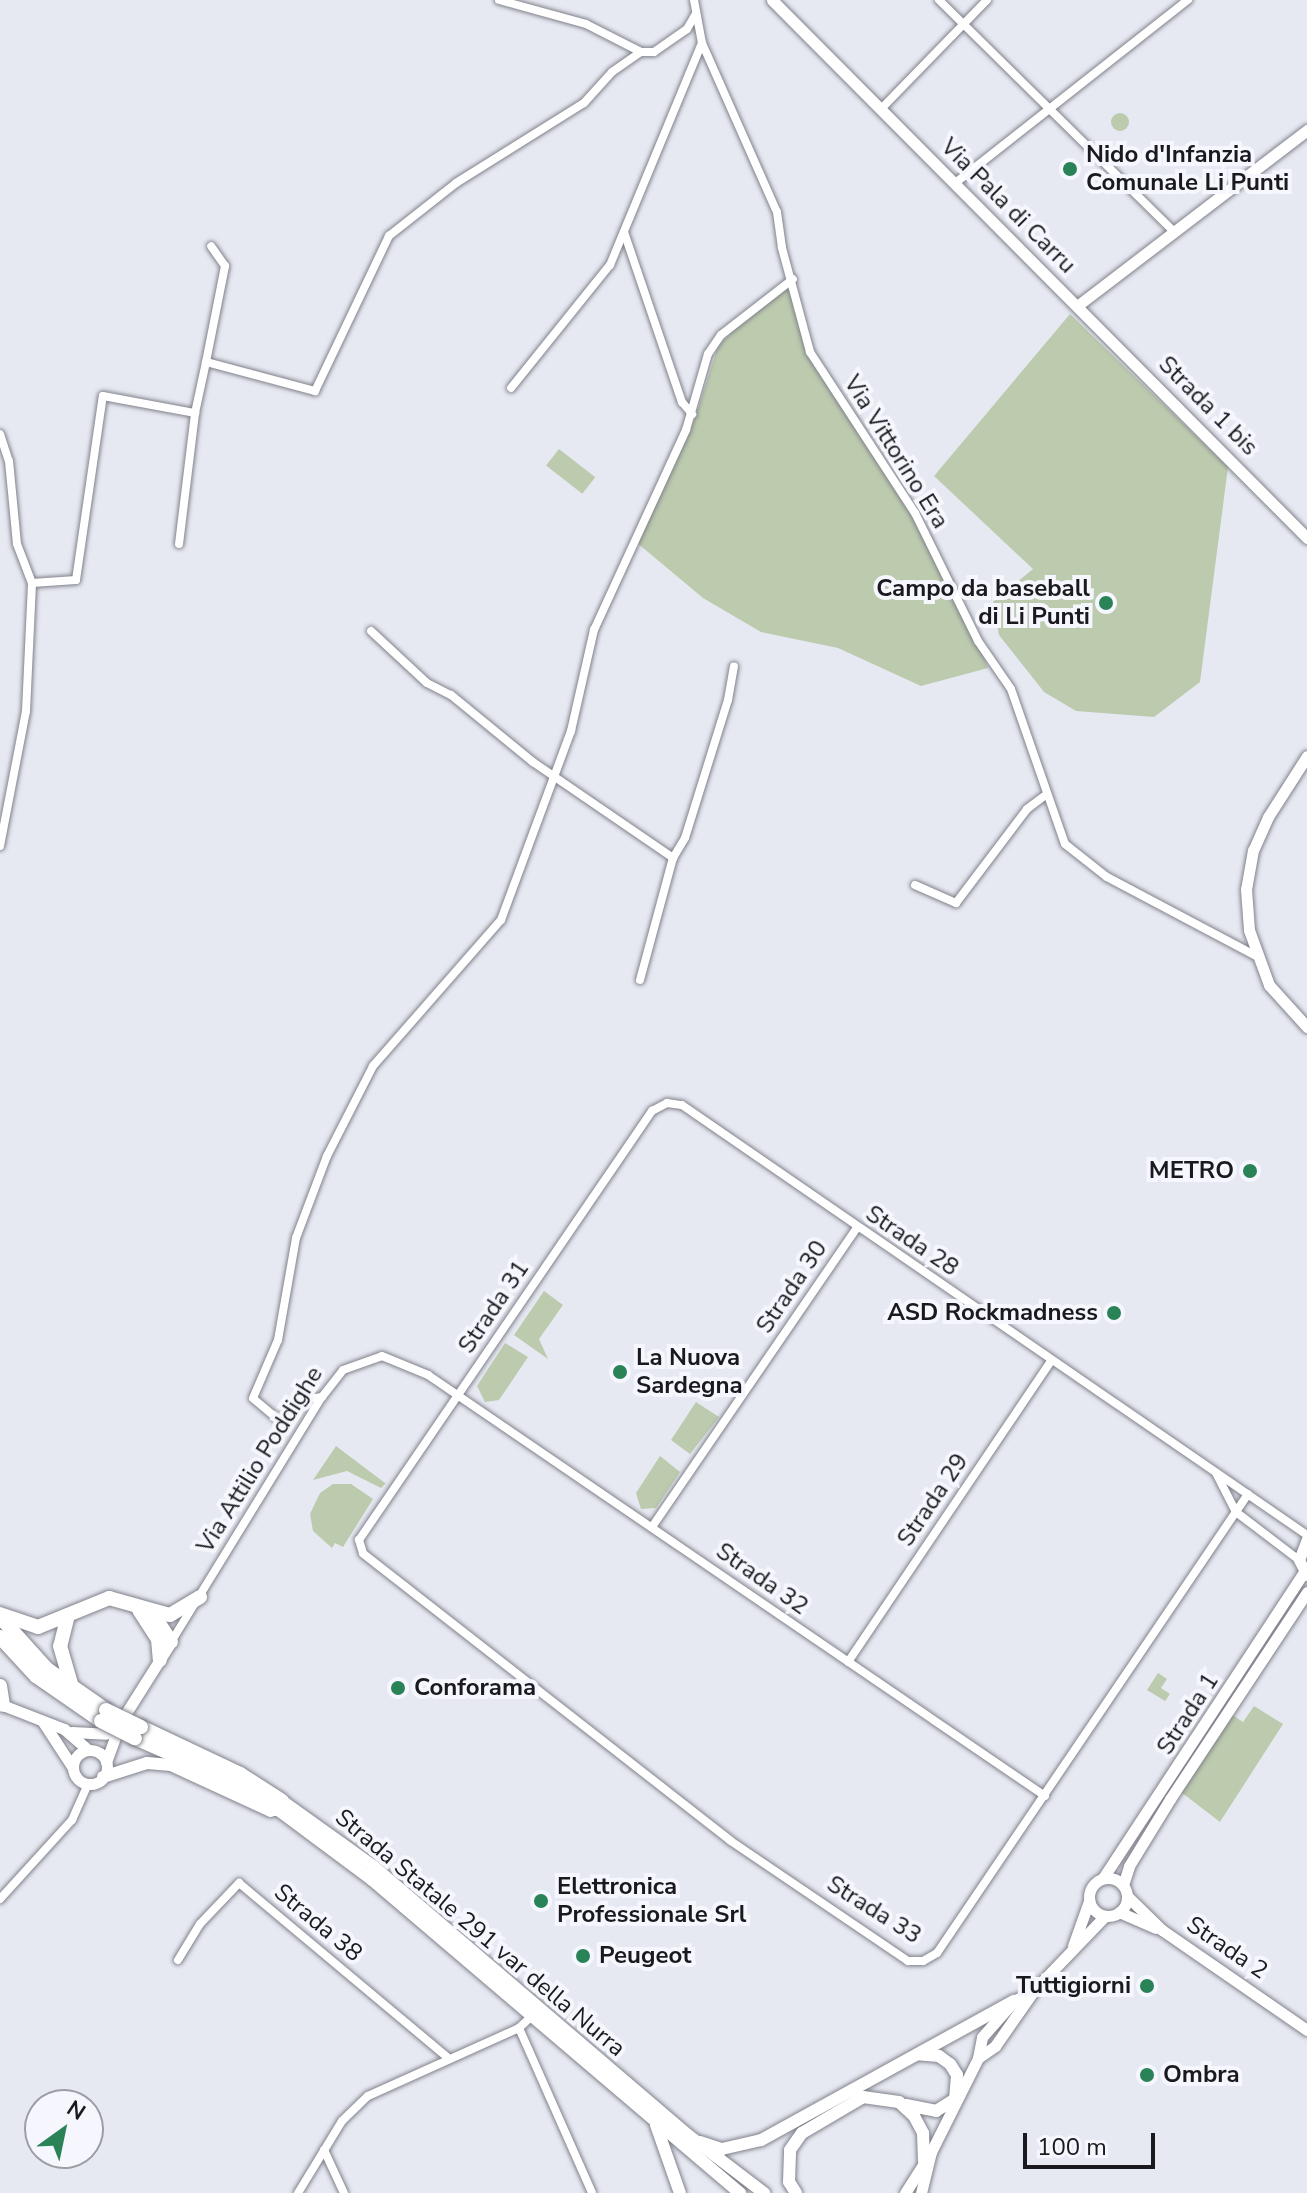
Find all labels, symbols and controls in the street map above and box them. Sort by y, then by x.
street label: Via Pala di Carru [934,132,1082,280]
place label: Nido d'Infanzia Comunale Li Punti [1086,141,1289,197]
marker: Nido d'Infanzia Comunale Li Punti [1061,160,1079,178]
street label: Strada 1 bis [1152,350,1264,462]
street label: Via Vittorino Era [837,370,955,534]
place label: Campo da baseball di Li Punti [876,575,1090,631]
marker: Campo da baseball di Li Punti [1097,594,1115,612]
place label: METRO [1149,1157,1234,1185]
marker: METRO [1241,1162,1259,1180]
street label: Strada 28 [860,1199,964,1283]
street label: Strada 30 [750,1235,834,1339]
street label: Strada 31 [452,1255,536,1359]
place label: ASD Rockmadness [887,1299,1098,1327]
marker: ASD Rockmadness [1105,1304,1123,1322]
place label: La Nuova Sardegna [636,1344,743,1400]
street label: Via Attilio Poddighe [191,1361,329,1559]
marker: La Nuova Sardegna [611,1363,629,1381]
street label: Strada 29 [891,1448,975,1552]
street label: Strada 32 [710,1537,814,1621]
street label: Strada 1 [1151,1668,1225,1760]
place label: Conforama [414,1674,536,1702]
marker: Conforama [389,1679,407,1697]
street label: Strada Statale 291 var della Nurra [329,1803,631,2063]
street label: Strada 33 [821,1870,927,1950]
place label: Elettronica Professionale Srl [557,1873,747,1929]
street label: Strada 38 [268,1878,368,1968]
marker: Elettronica Professionale Srl [532,1892,550,1910]
street label: Strada 2 [1181,1910,1273,1986]
place label: Peugeot [599,1942,691,1970]
marker: Peugeot [574,1947,592,1965]
place label: Tuttigiorni [1016,1972,1131,2000]
marker: Tuttigiorni [1138,1977,1156,1995]
place label: Ombra [1163,2061,1240,2089]
marker: Ombra [1138,2066,1156,2084]
north arrow [24,2089,104,2169]
text: N [61,2093,91,2128]
scale bar [1027,2117,1159,2167]
text: 100 m [1037,2131,1107,2163]

